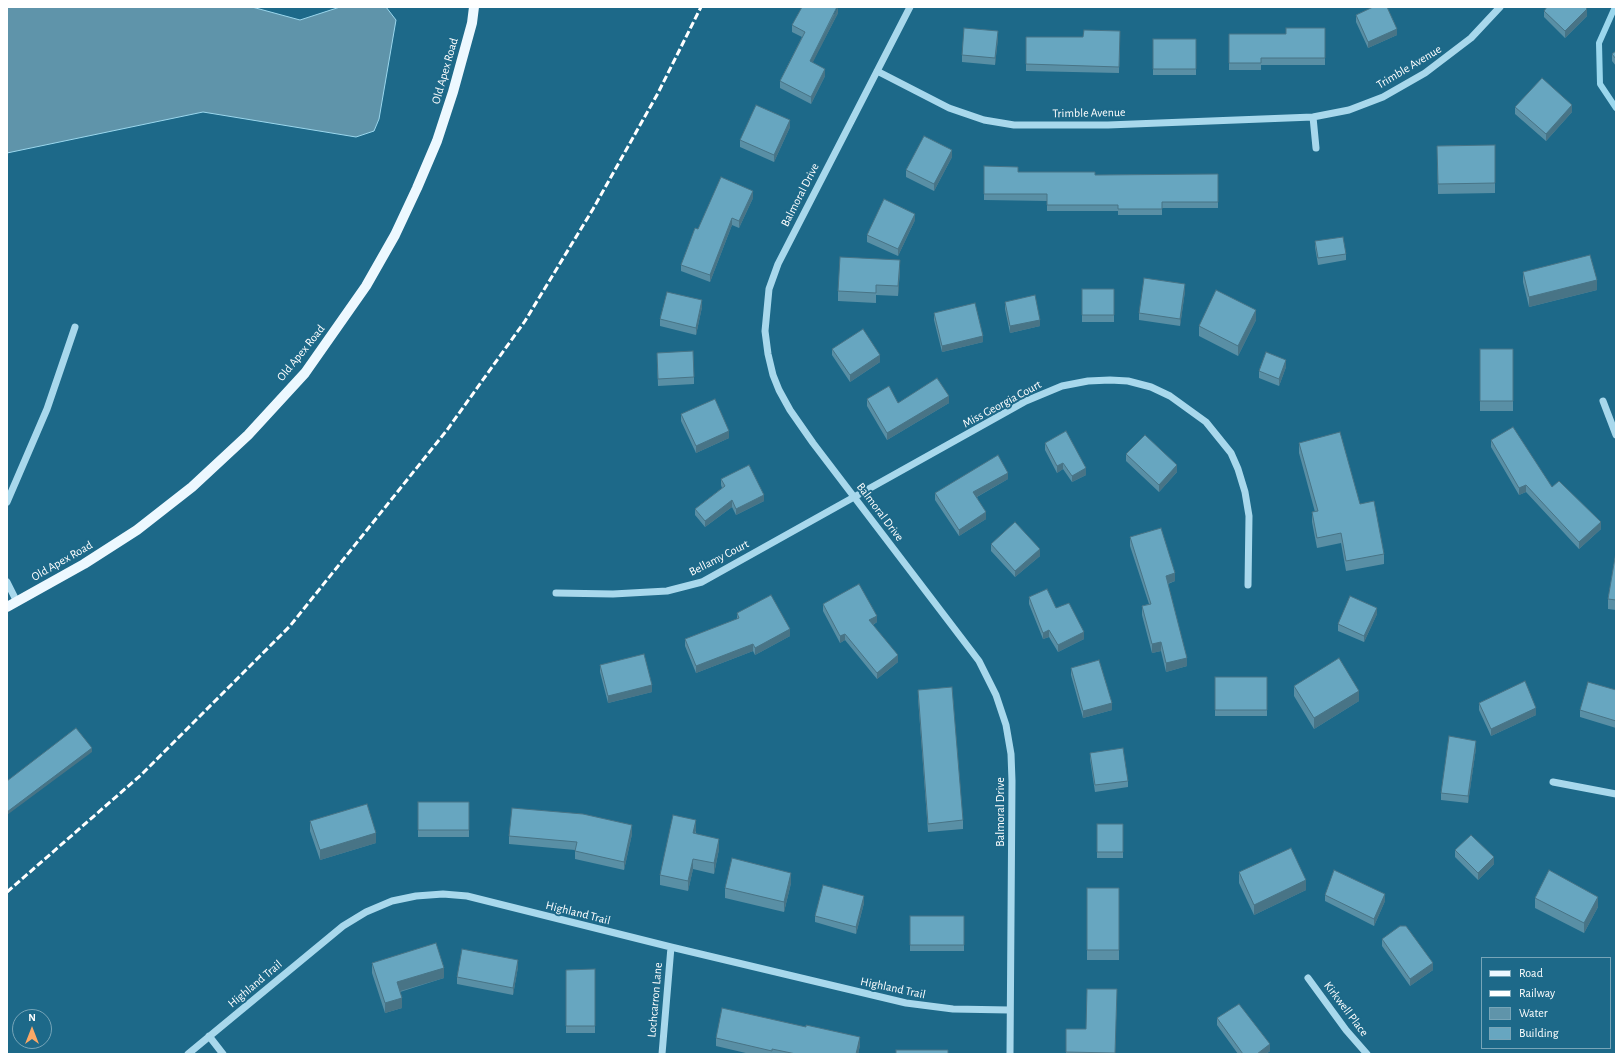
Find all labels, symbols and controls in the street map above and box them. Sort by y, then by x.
street label: Old Apex Road [429,36,461,106]
street label: Trimble Avenue [1374,42,1444,92]
street label: Trimble Avenue [1052,105,1126,121]
street label: Balmoral Drive [778,161,822,229]
street label: Old Apex Road [274,322,328,384]
street label: Miss Georgia Court [960,377,1044,431]
street label: Balmoral Drive [853,480,907,544]
street label: Bellamy Court [687,537,751,579]
street label: Old Apex Road [29,538,95,584]
street label: Balmoral Drive [993,777,1007,847]
street label: Highland Trail [544,898,612,928]
street label: Highland Trail [225,957,285,1011]
legend [1481,957,1611,1049]
street label: Lochcarron Lane [645,962,665,1038]
text: Road [1519,967,1543,979]
street label: Highland Trail [859,974,927,1002]
street label: Kirkwell Place [1321,979,1371,1039]
text: Railway [1519,987,1555,999]
text: Water [1519,1007,1548,1019]
north arrow [12,1009,52,1049]
text: N [28,1012,36,1023]
text: Building [1519,1027,1559,1039]

